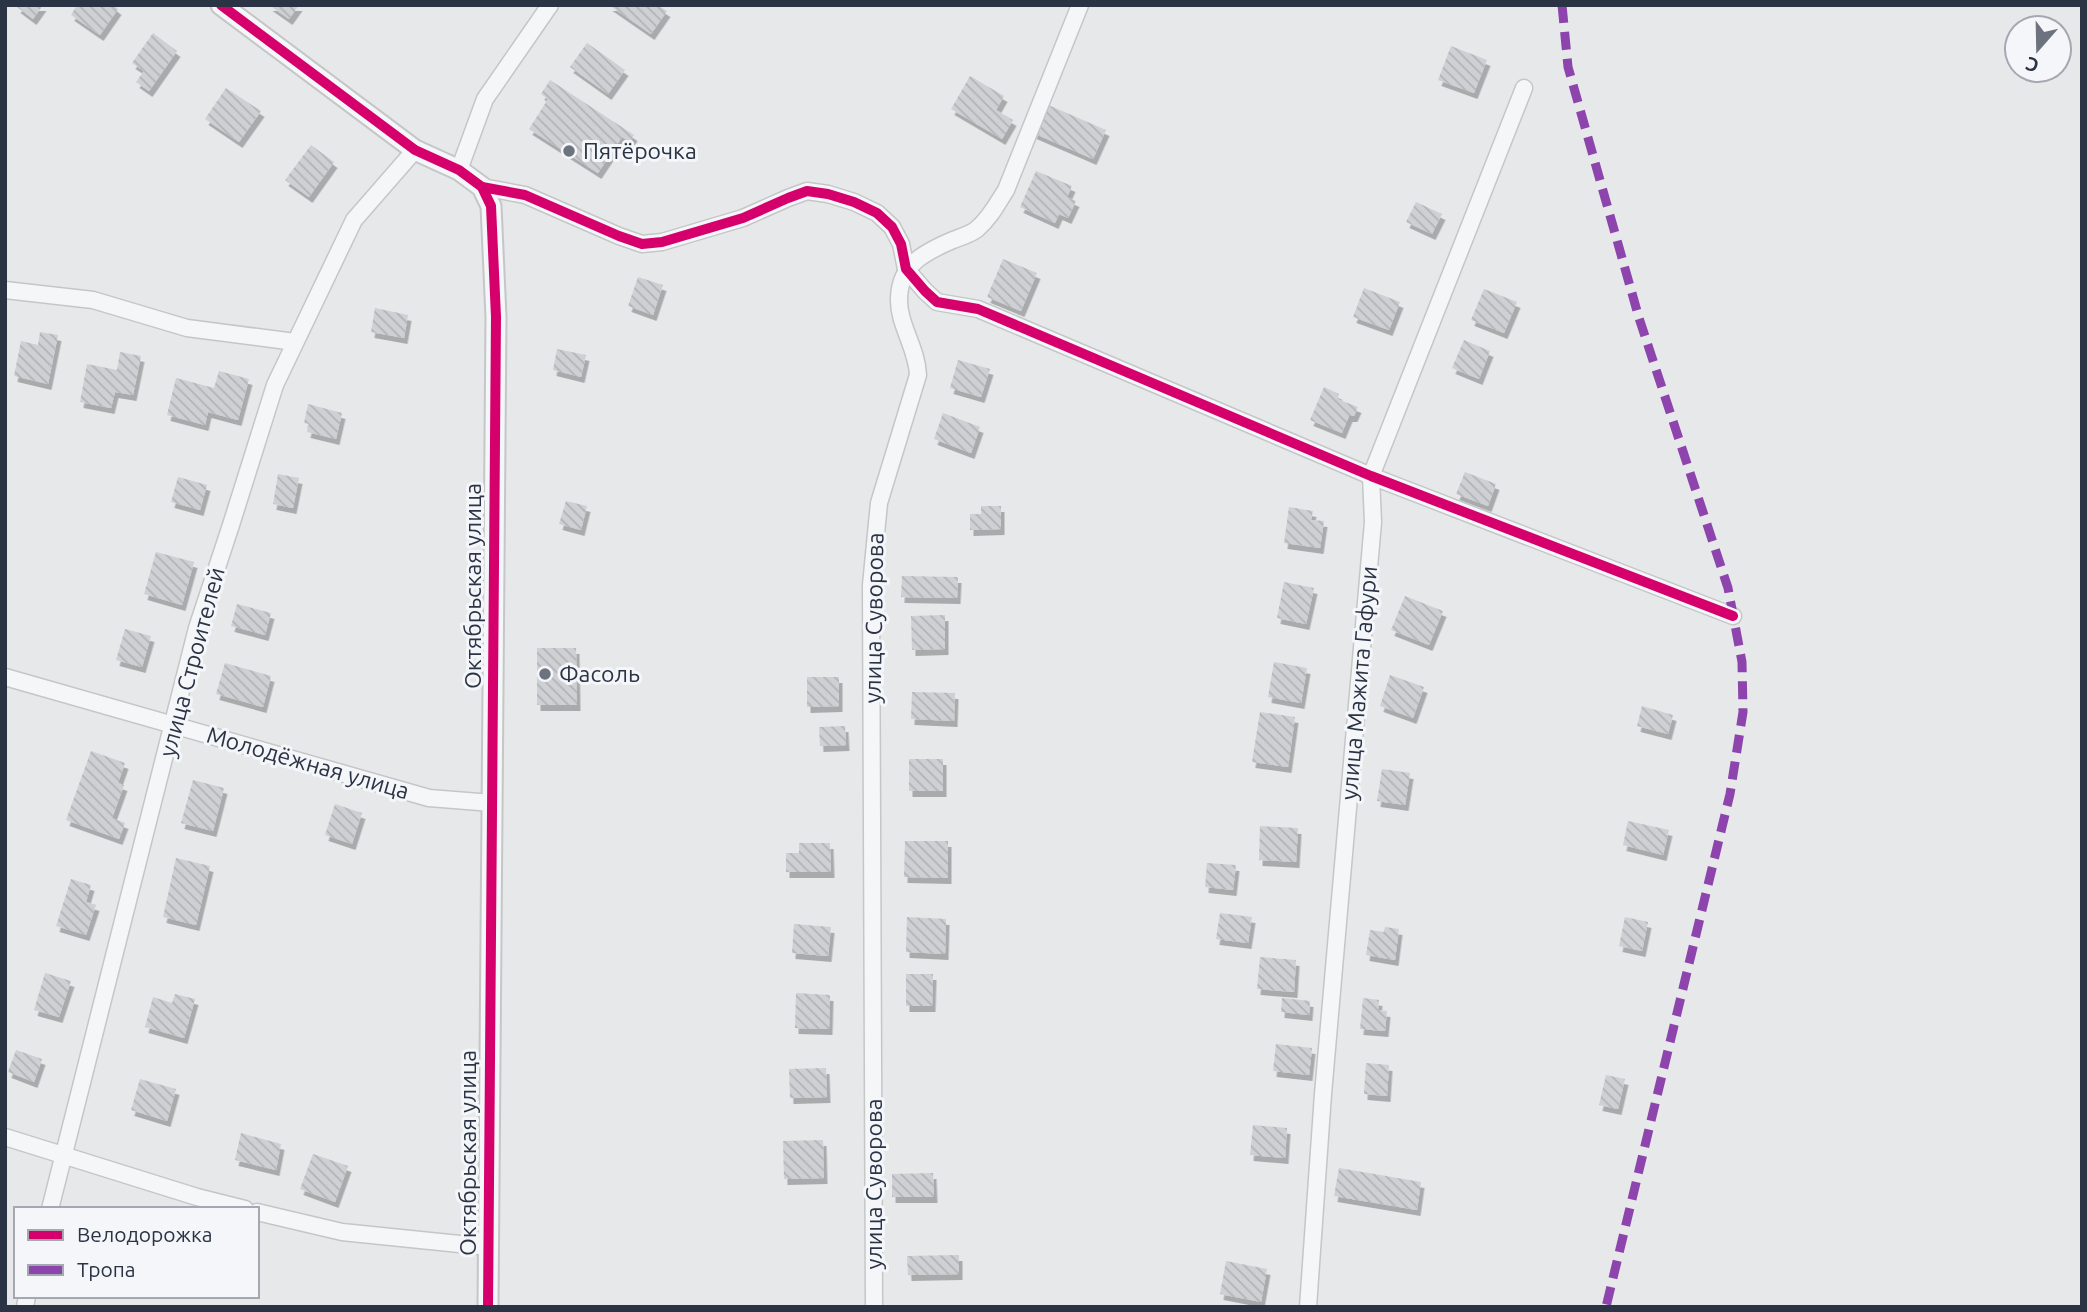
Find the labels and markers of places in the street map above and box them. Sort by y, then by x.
place label: Пятёрочка [583,138,697,163]
marker: Пятёрочка [561,143,577,159]
place label: Фасоль [559,661,640,686]
marker: Фасоль [537,666,553,682]

